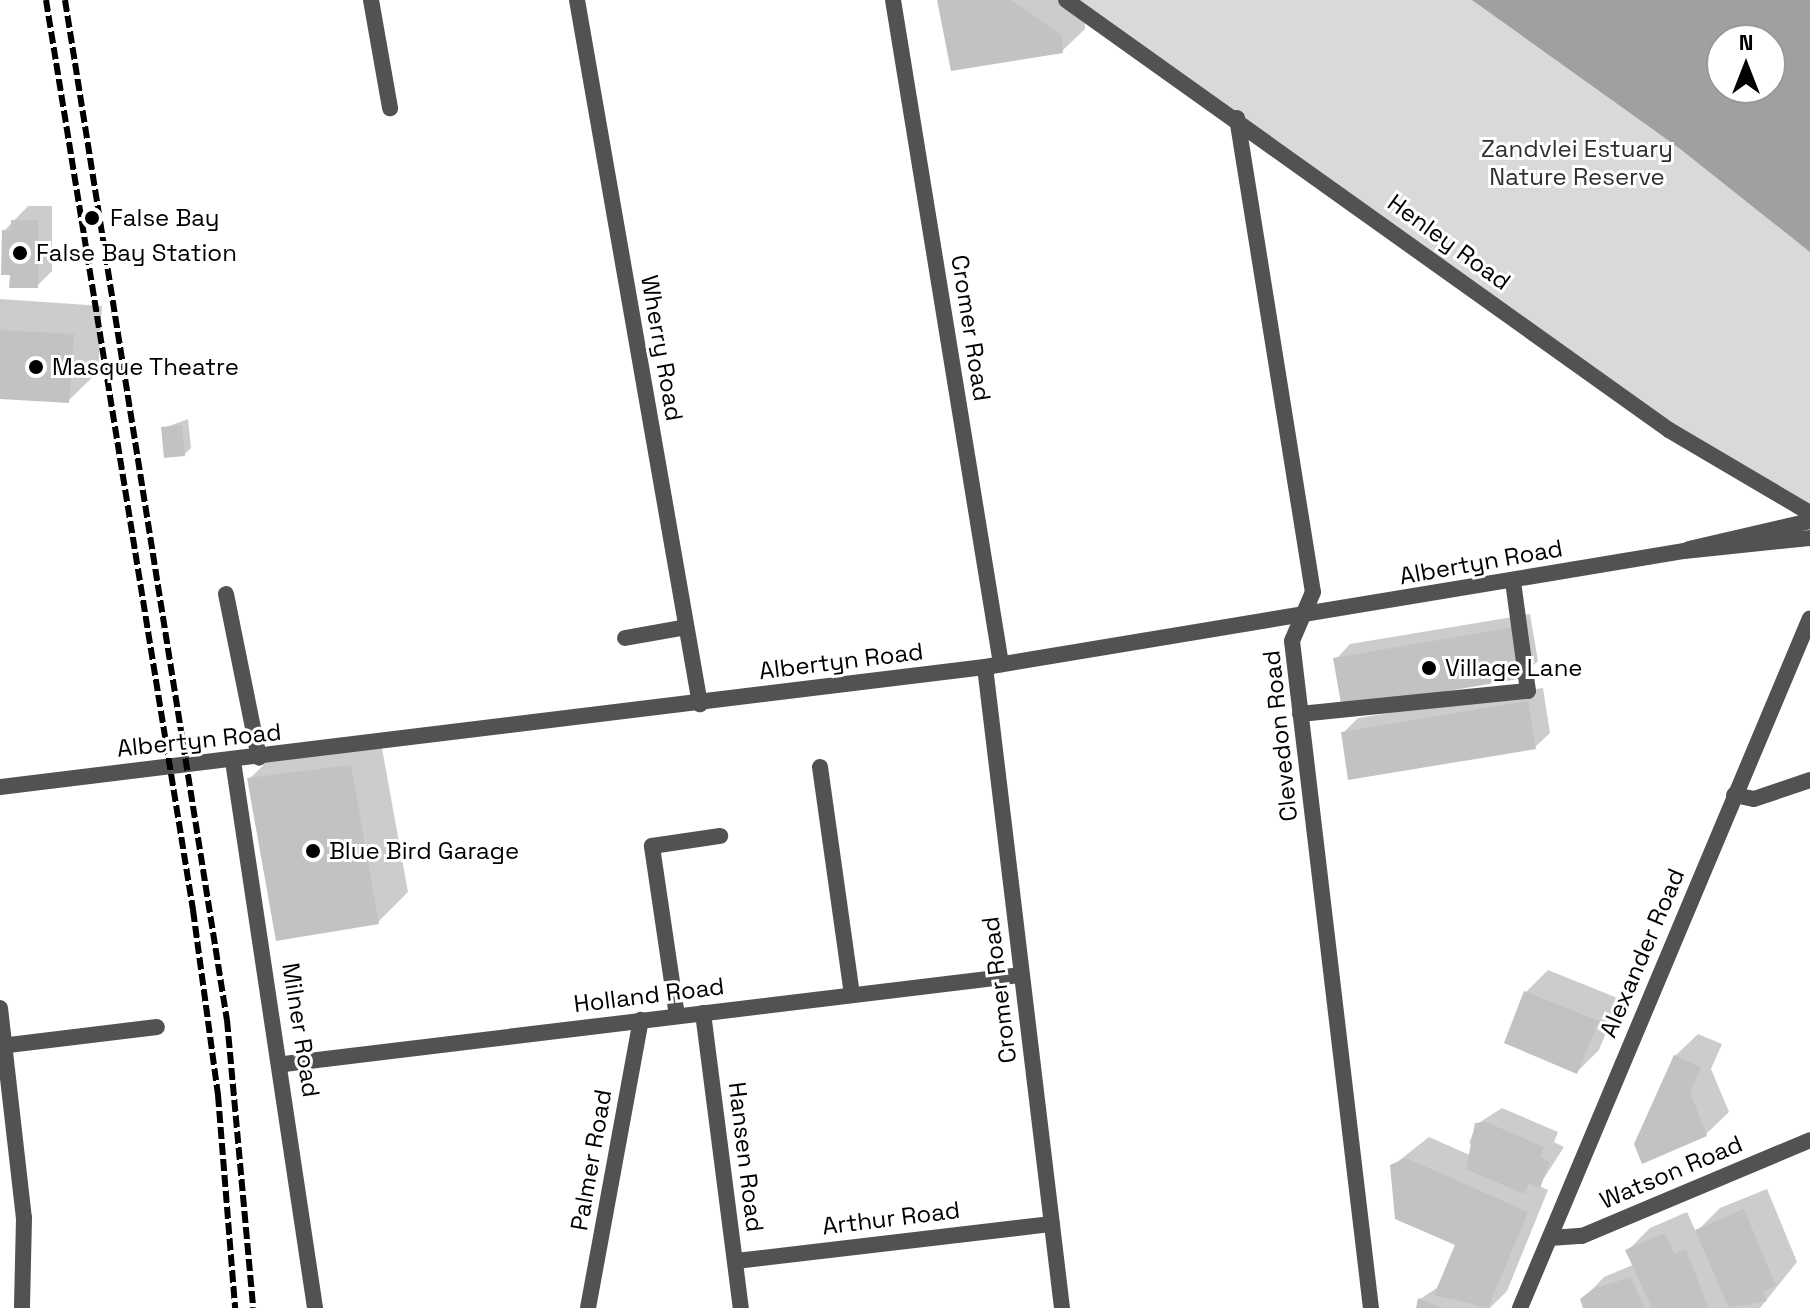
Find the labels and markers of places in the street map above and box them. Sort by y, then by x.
place label: False Bay [110,204,220,232]
marker: False Bay [81,207,103,229]
place label: False Bay Station [36,239,237,267]
marker: False Bay Station [11,244,29,262]
place label: Masque Theatre [52,353,240,381]
marker: Masque Theatre [27,358,45,376]
place label: Village Lane [1445,654,1583,682]
marker: Village Lane [1420,659,1438,677]
place label: Blue Bird Garage [329,837,519,865]
marker: Blue Bird Garage [304,842,322,860]

